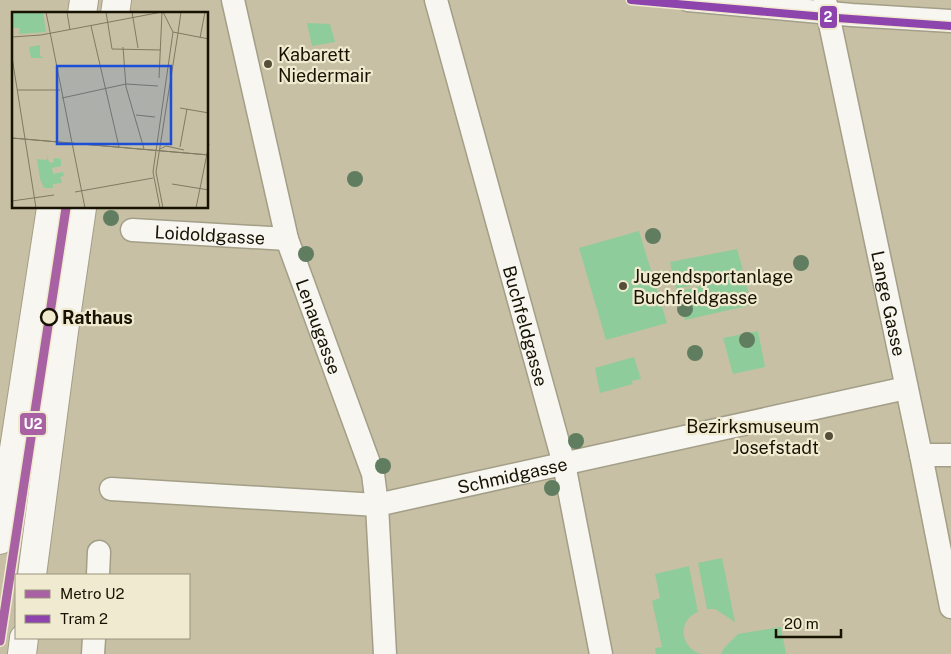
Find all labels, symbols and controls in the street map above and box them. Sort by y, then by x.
line badge: 2 [819,5,838,29]
text: 2 [824,9,833,25]
inset map [12,12,209,209]
place label: Kabarett Niedermair [278,44,371,86]
marker: Kabarett Niedermair [262,58,274,70]
street label: Loidoldgasse [154,221,266,248]
street label: Lange Gasse [868,249,910,358]
street label: Buchfeldgasse [499,263,553,389]
place label: Jugendsportanlage Buchfeldgasse [633,266,793,308]
street label: Lenaugasse [292,276,346,377]
marker: Jugendsportanlage Buchfeldgasse [617,280,629,292]
place label: Rathaus [62,307,133,328]
marker: Rathaus [40,308,58,326]
line badge: U2 [19,412,47,436]
text: U2 [23,416,43,432]
place label: Bezirksmuseum Josefstadt [686,416,819,458]
marker: Bezirksmuseum Josefstadt [823,430,835,442]
street label: Schmidgasse [455,453,569,497]
legend [15,574,190,639]
text: Metro U2 [60,585,124,602]
scale bar [776,606,841,638]
text: Tram 2 [60,610,108,627]
text: 20 m [784,615,819,632]

